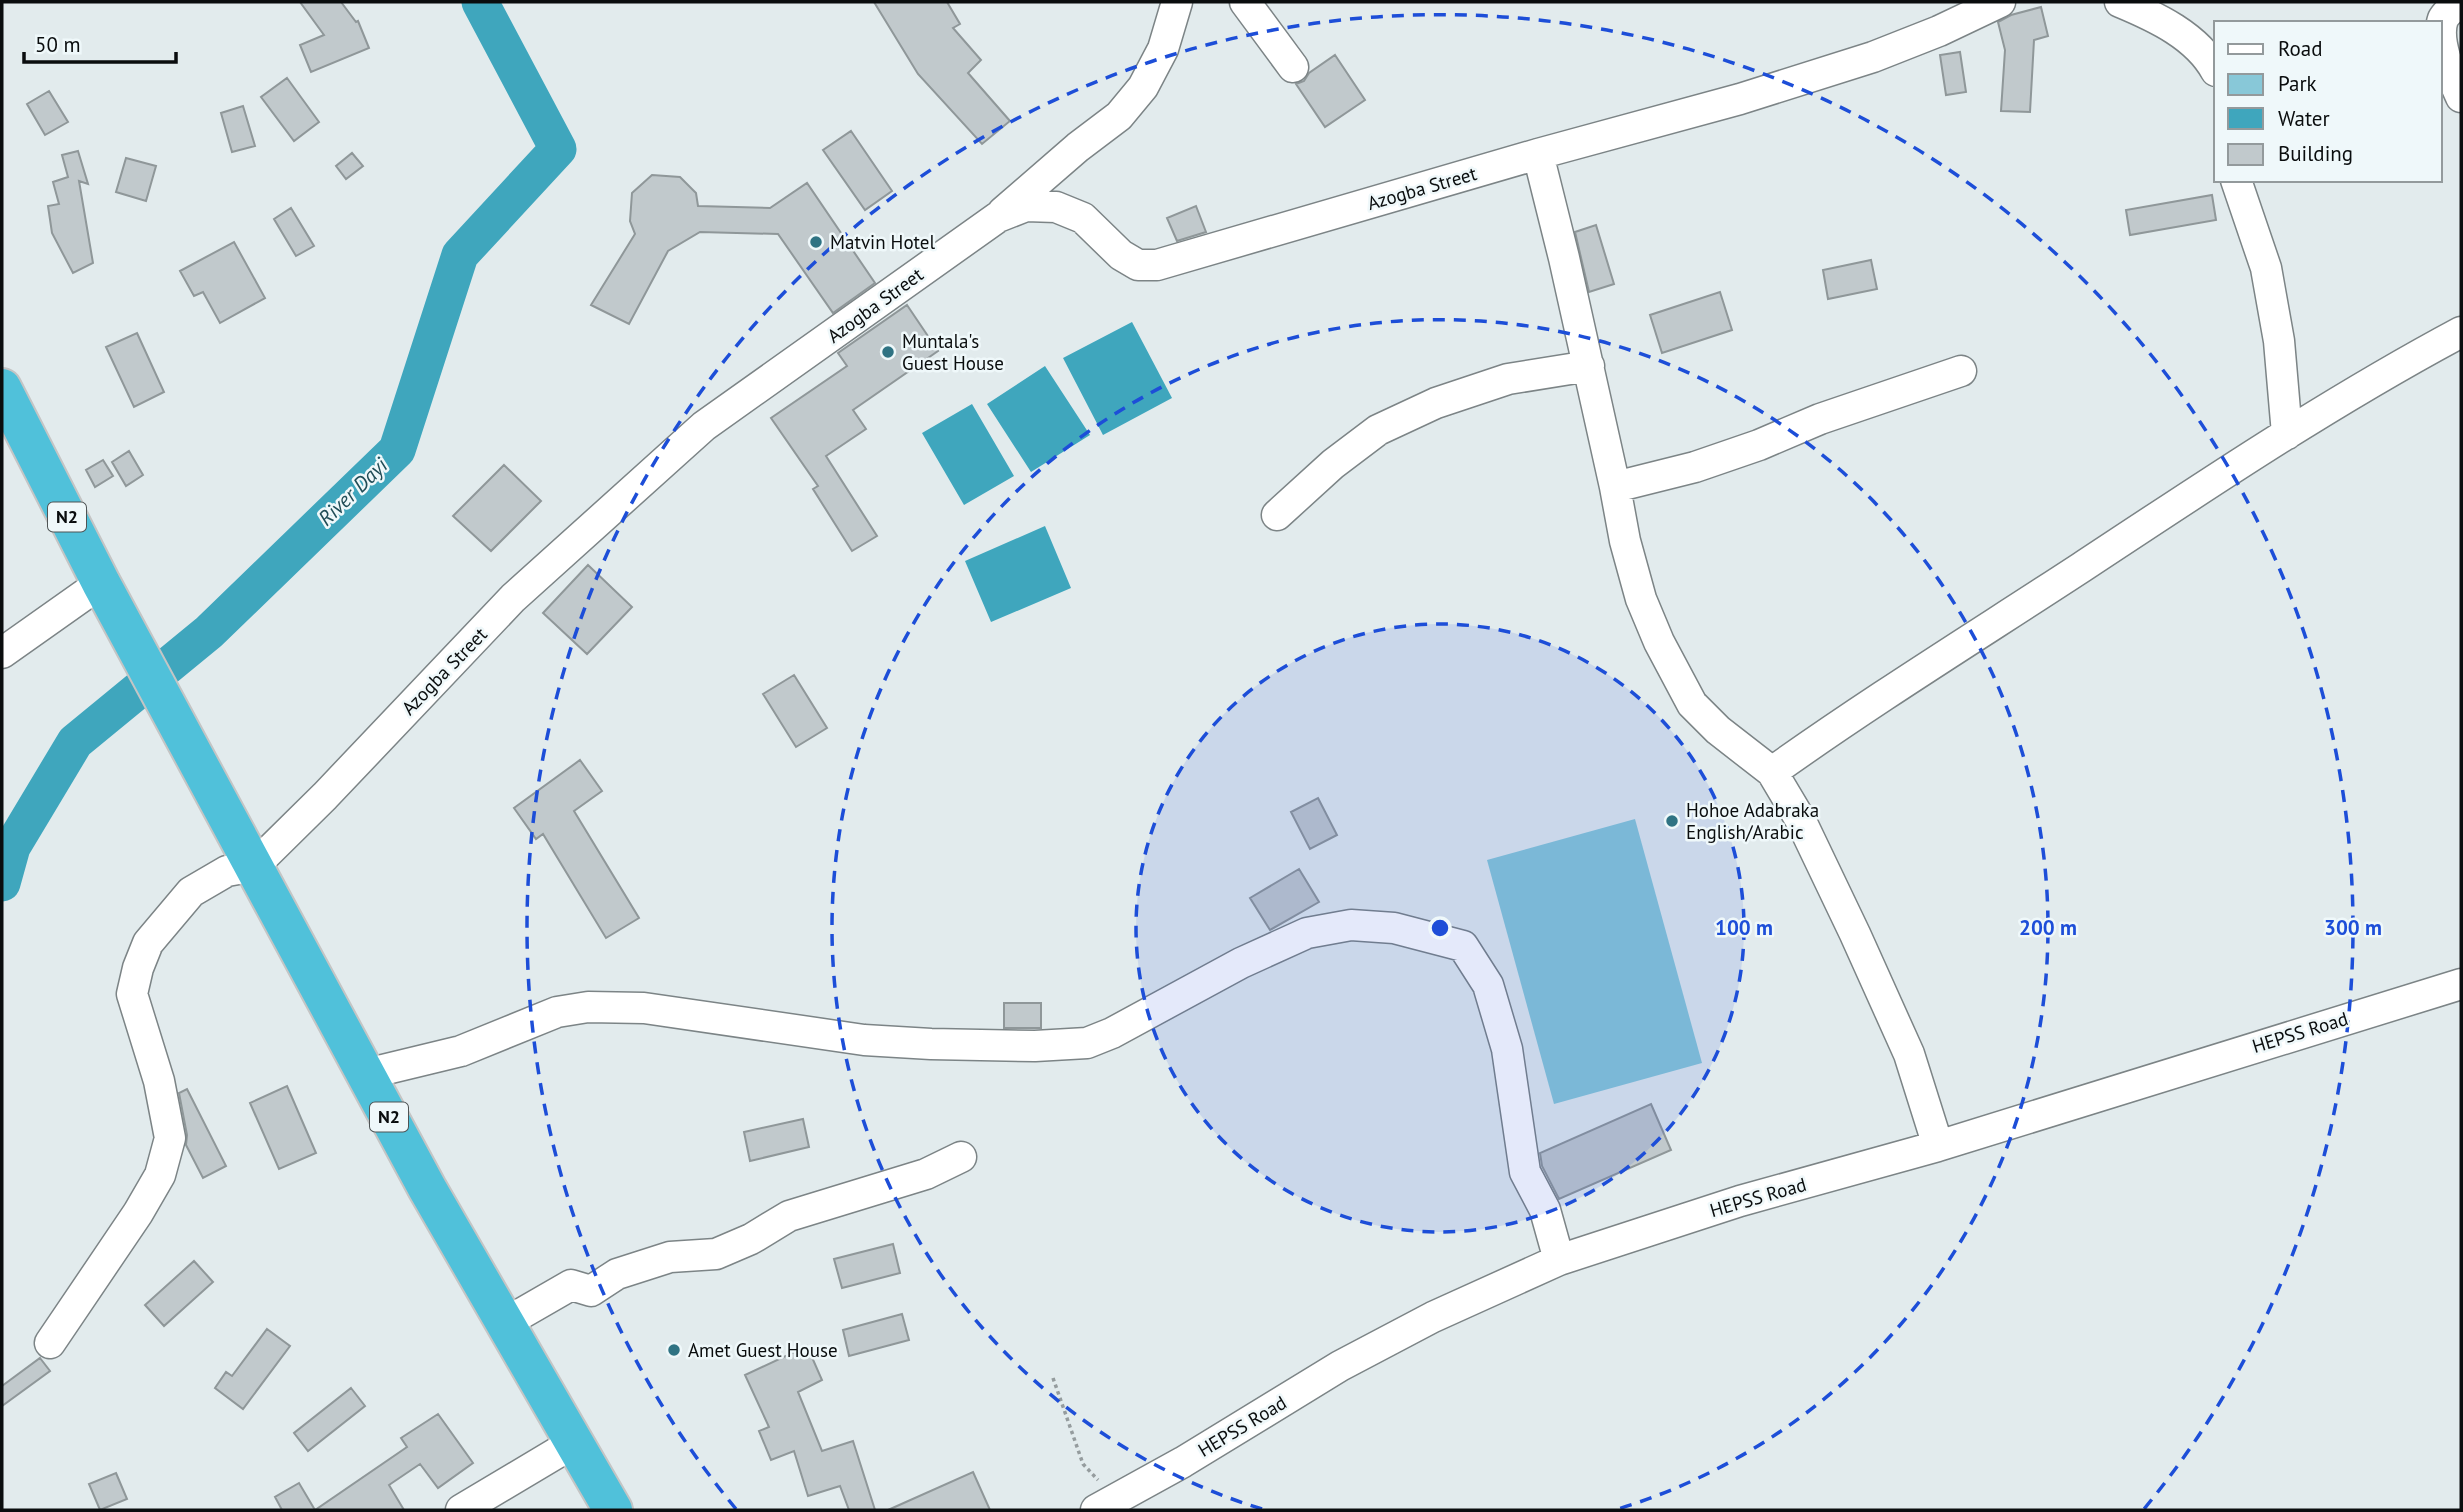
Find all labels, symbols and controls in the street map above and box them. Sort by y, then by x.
scale bar [24,21,177,65]
legend [2214,21,2442,182]
text: 50 m [35,31,81,58]
text: Road [2278,35,2322,62]
text: Park [2278,70,2317,97]
text: Water [2278,105,2330,132]
text: Building [2278,140,2353,167]
street label: Azogba Street [1365,161,1480,215]
place label: Matvin Hotel [830,230,935,254]
marker: Matvin Hotel [808,234,824,250]
street label: Azogba Street [822,262,928,348]
place label: Muntala's Guest House [902,329,1004,375]
marker: Muntala's Guest House [880,344,896,360]
water label: River Dayi [312,452,393,531]
road number: N2 [48,503,86,532]
street label: Azogba Street [396,622,492,720]
place label: Hohoe Adabraka English/Arabic [1686,798,1819,844]
marker: Hohoe Adabraka English/Arabic [1664,813,1680,829]
text: 100 m [1715,914,1773,941]
text: 200 m [2019,914,2077,941]
text: 300 m [2324,914,2382,941]
centre of rings [1428,916,1452,940]
street label: HEPSS Road [2249,1006,2351,1058]
road number: N2 [370,1102,408,1132]
street label: HEPSS Road [1707,1172,1809,1222]
place label: Amet Guest House [688,1338,838,1362]
marker: Amet Guest House [666,1342,682,1358]
street label: HEPSS Road [1193,1390,1291,1462]

